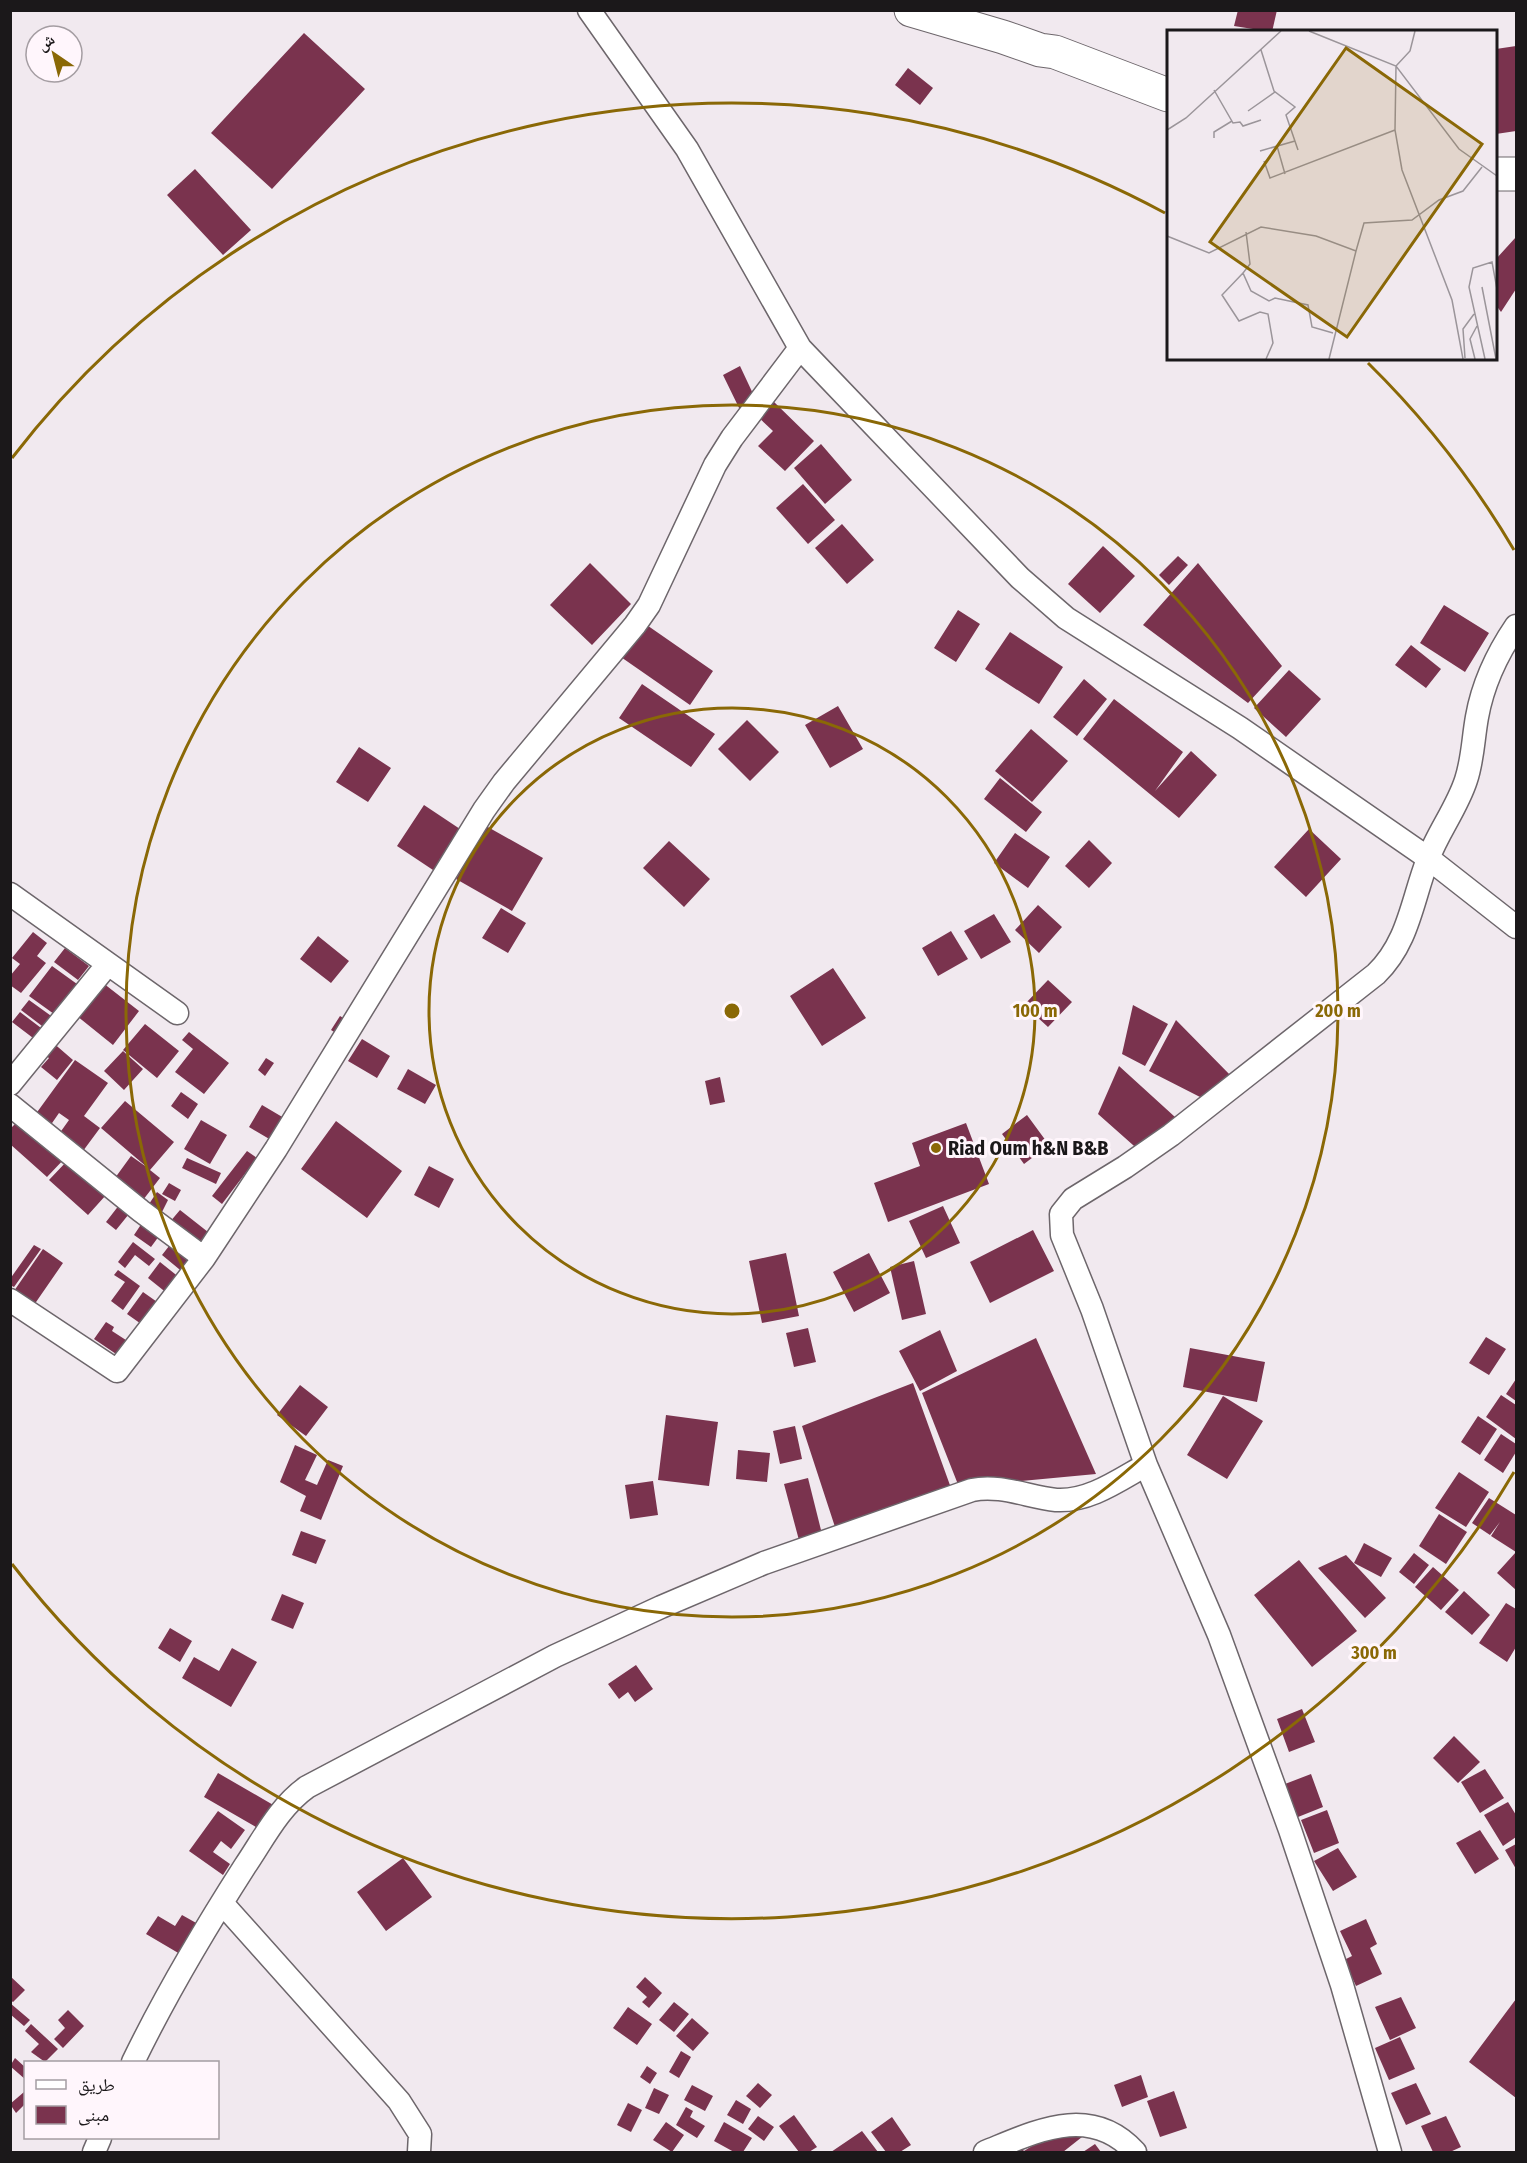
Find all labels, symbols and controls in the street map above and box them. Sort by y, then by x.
north arrow [24,24,84,84]
text: ش [33,29,58,55]
inset map [1167,30,1497,360]
text: 100 m [1013,1000,1057,1022]
text: 200 m [1314,1000,1361,1022]
centre of rings [722,1001,742,1021]
place label: Riad Oum h&N B&B [948,1136,1108,1160]
marker: Riad Oum h&N B&B [929,1141,943,1155]
text: 300 m [1350,1642,1397,1664]
legend [24,2061,219,2139]
text: طريق [78,2074,115,2096]
text: مبنى [78,2104,109,2126]

